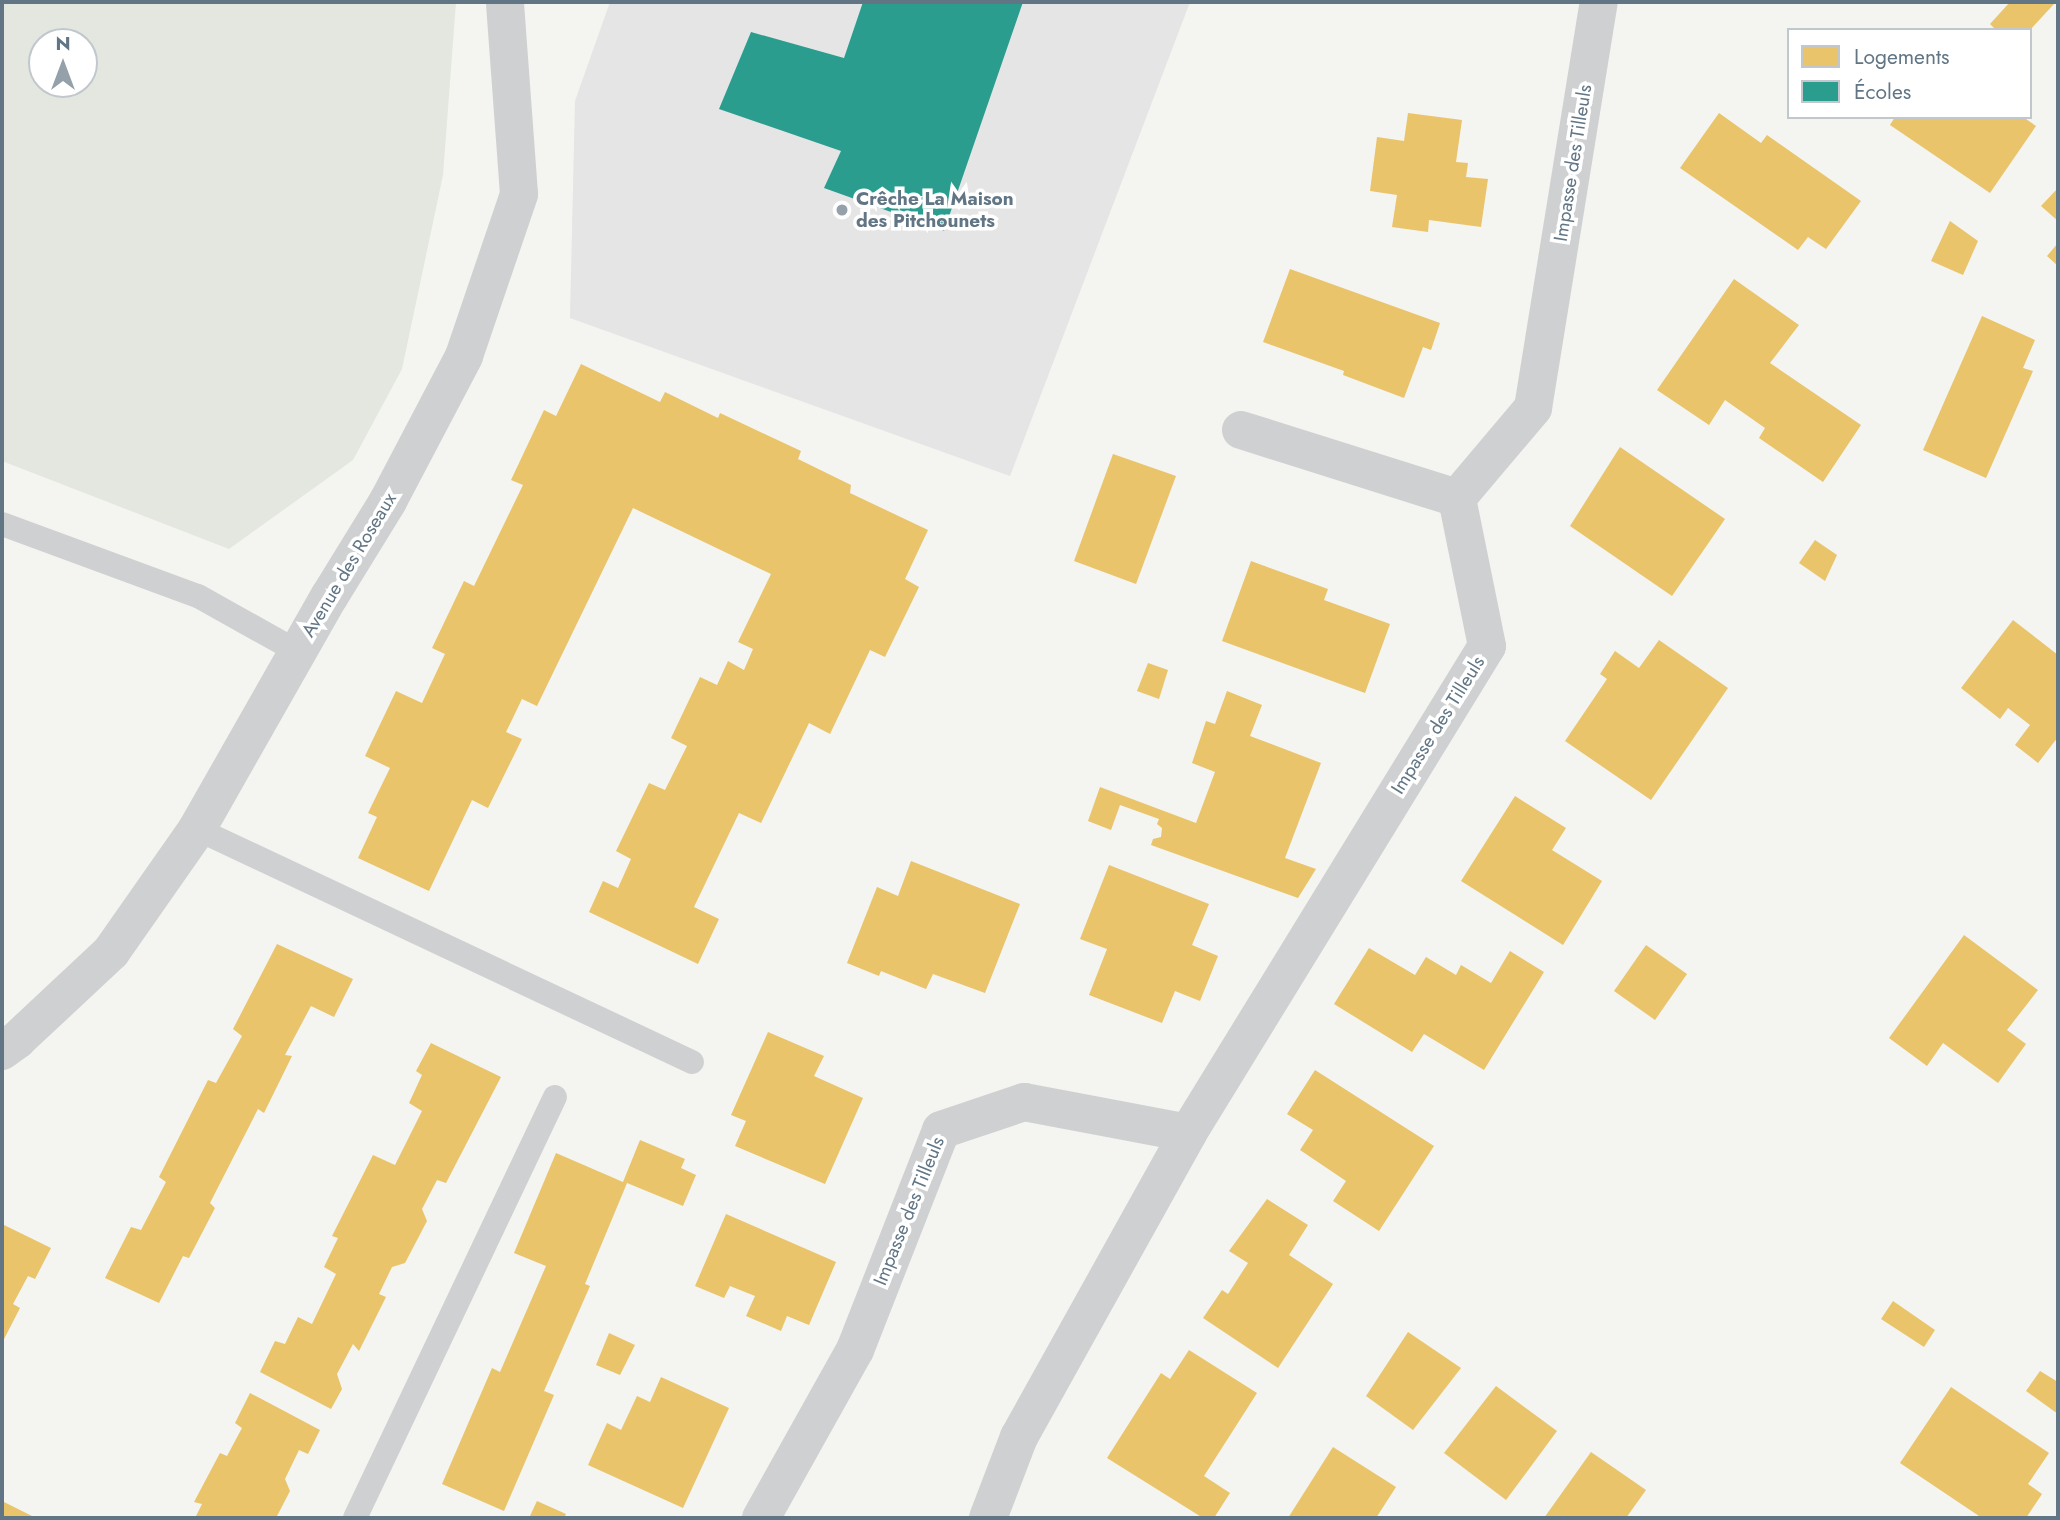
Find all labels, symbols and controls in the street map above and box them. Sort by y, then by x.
north arrow [28,28,98,98]
legend [1787,28,2032,119]
text: N [55,30,71,57]
text: Logements [1854,42,1949,72]
text: Écoles [1854,77,1911,107]
street label: Impasse des Tilleuls [1549,83,1597,243]
place label: Crêche La Maison des Pitchounets [856,188,1014,232]
marker: Crêche La Maison des Pitchounets [834,202,850,218]
street label: Avenue des Roseaux [297,489,401,641]
street label: Impasse des Tilleuls [1386,652,1490,798]
street label: Impasse des Tilleuls [869,1133,949,1289]

